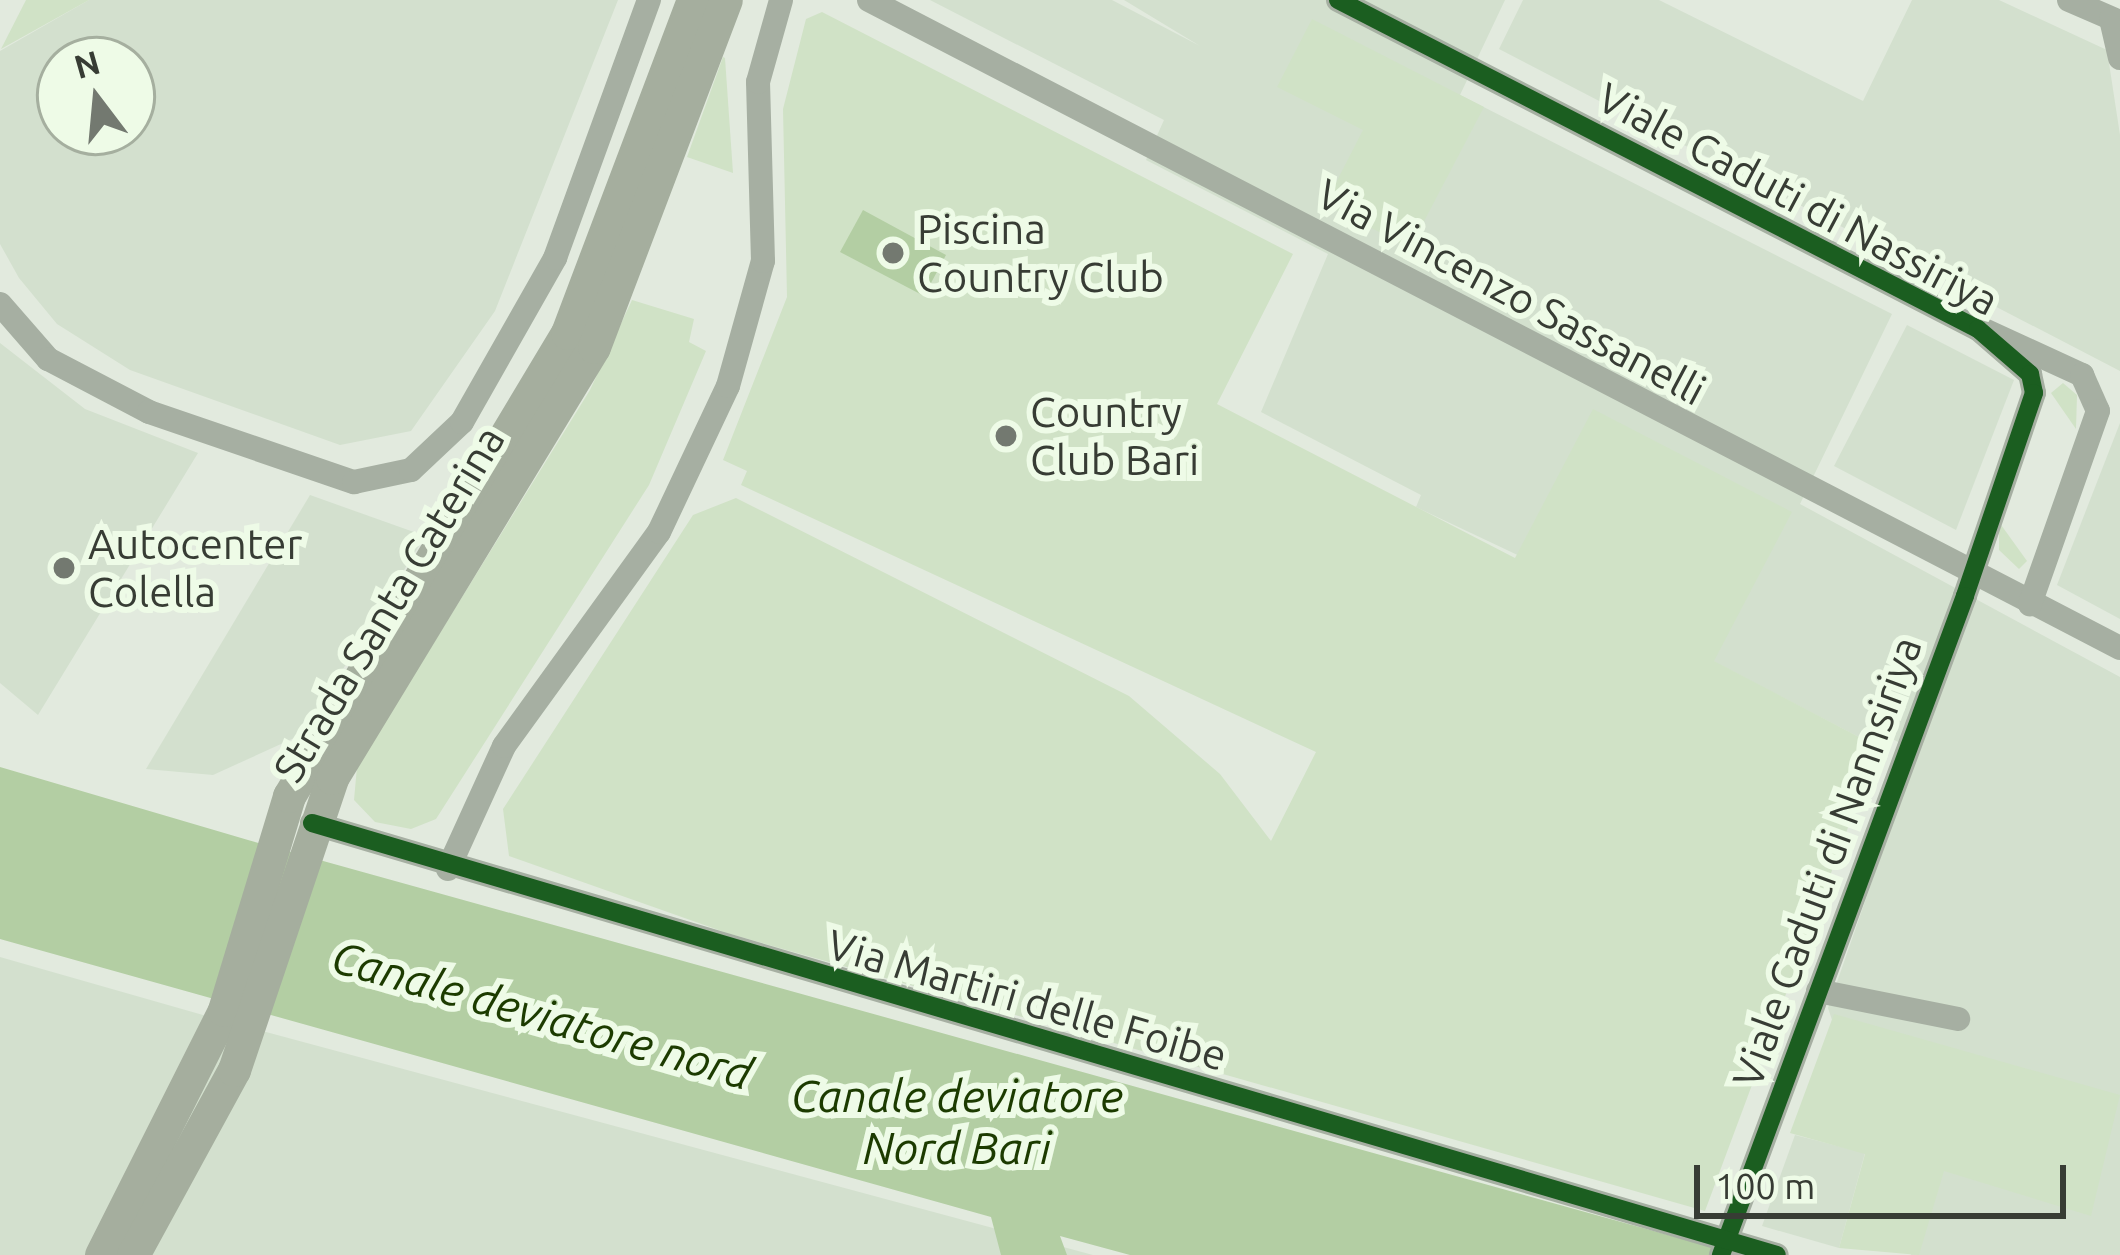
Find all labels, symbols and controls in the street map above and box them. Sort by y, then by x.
north arrow [36,36,156,156]
text: N [70,43,104,85]
street label: Viale Caduti di Nassiriya [1589,72,2007,326]
street label: Via Vincenzo Sassanelli [1308,168,1714,416]
place label: Piscina Country Club [917,204,1164,302]
marker: Piscina Country Club [880,240,906,266]
place label: Country Club Bari [1030,387,1199,486]
street label: Strada Santa Caterina [263,417,515,791]
marker: Country Club Bari [993,423,1019,449]
place label: Autocenter Colella [88,519,302,618]
marker: Autocenter Colella [51,555,77,581]
street label: Viale Caduti di Nannsiriya [1722,630,1932,1094]
street label: Via Martiri delle Foibe [822,919,1232,1081]
water label: Canale deviatore nord [326,929,758,1101]
water label: Canale deviatore Nord Bari [791,1069,1123,1175]
scale bar [1700,1141,2072,1215]
text: 100 m [1715,1165,1815,1206]

